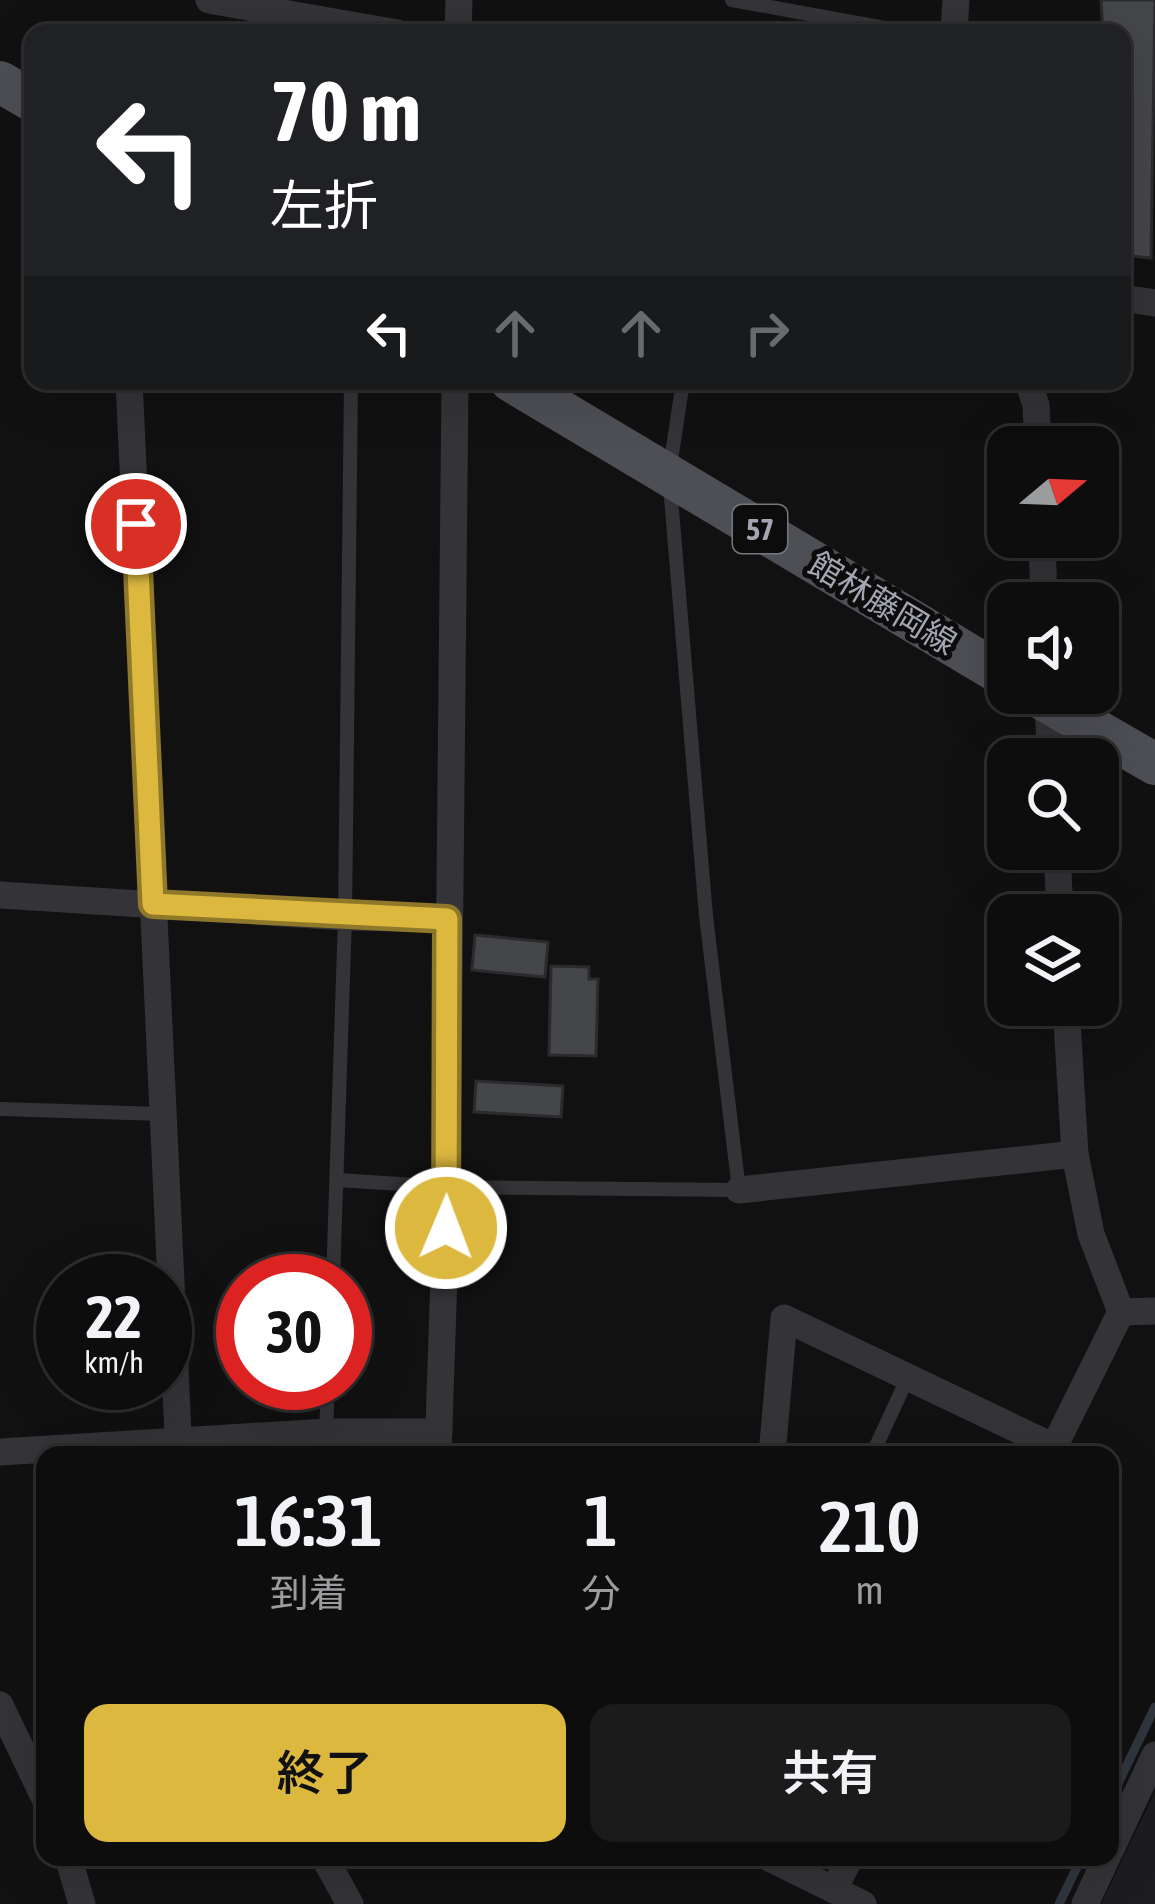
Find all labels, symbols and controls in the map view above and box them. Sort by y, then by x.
text: 70 m [270,63,421,159]
icon: left [72,72,228,228]
text: 左折 [270,175,378,236]
icon: left [356,300,422,366]
icon: ahead [482,300,548,366]
icon: ahead [608,300,674,366]
icon: right [734,300,800,366]
north arrow [987,426,1119,558]
map controls [987,426,1119,1026]
pin [85,473,187,575]
icon: arrive [103,491,169,557]
road number: 57 [733,505,787,553]
street label: 館林藤岡線 [802,544,964,662]
button: sound [987,582,1119,714]
button: search [987,738,1119,870]
button: layers [987,894,1119,1026]
position arrow [383,1165,509,1291]
speed limit sign: 30 [216,1254,372,1410]
text: 22 [86,1282,142,1351]
text: km/h [84,1345,144,1379]
text: 16:31 [235,1479,383,1561]
text: 1 [584,1479,618,1561]
text: 210 [819,1485,920,1567]
text: m [856,1568,884,1612]
text: 到着 [270,1571,348,1615]
text: 分 [581,1571,620,1615]
button: 終了 [84,1704,566,1842]
button: 共有 [590,1704,1071,1842]

